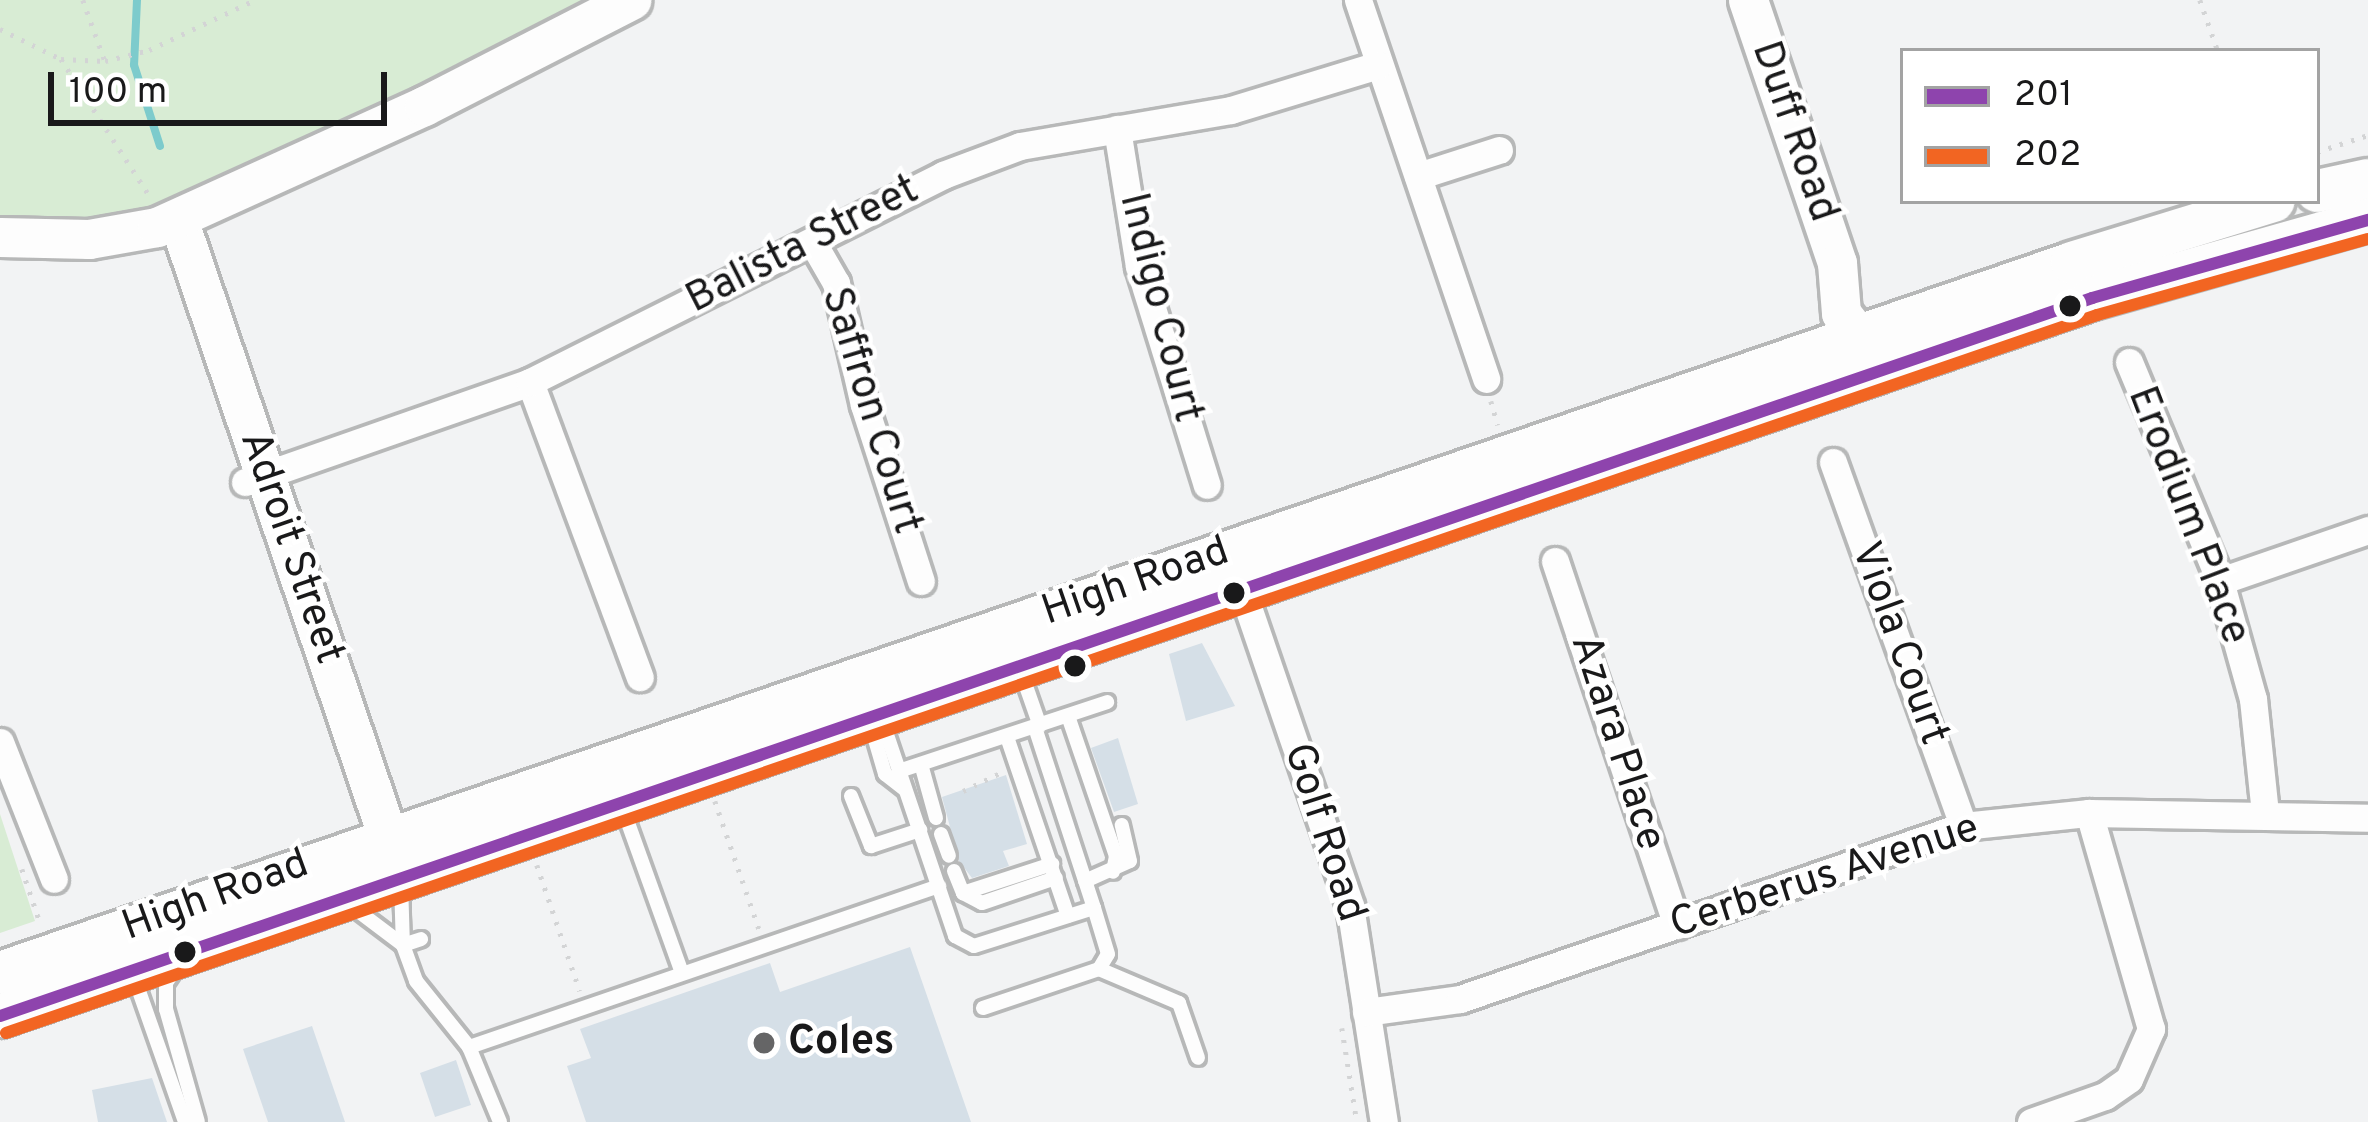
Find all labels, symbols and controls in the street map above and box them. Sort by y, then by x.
street label: Duff Road [1739,35,1847,229]
scale bar [54,48,393,122]
legend [1900,48,2320,204]
text: 100 m [69,70,167,116]
text: 201 [2014,73,2073,119]
text: 202 [2014,133,2081,179]
street label: Balista Street [678,166,928,326]
street label: Indigo Court [1106,188,1212,428]
street label: Saffron Court [809,282,931,540]
unlabelled marker [2059,295,2081,317]
street label: Erodium Place [2115,380,2259,652]
street label: Adroit Street [227,425,353,671]
street label: High Road [1036,528,1236,638]
street label: Viola Court [1838,536,1958,752]
unlabelled marker [1223,582,1245,604]
street label: Azara Place [1557,629,1675,857]
unlabelled marker [1064,655,1086,677]
street label: Golf Road [1271,738,1375,928]
street label: Cerberus Avenue [1663,804,1987,952]
street label: High Road [116,840,316,954]
unlabelled marker [174,941,196,963]
place label: Coles [788,1018,894,1068]
marker: Coles [751,1030,777,1056]

